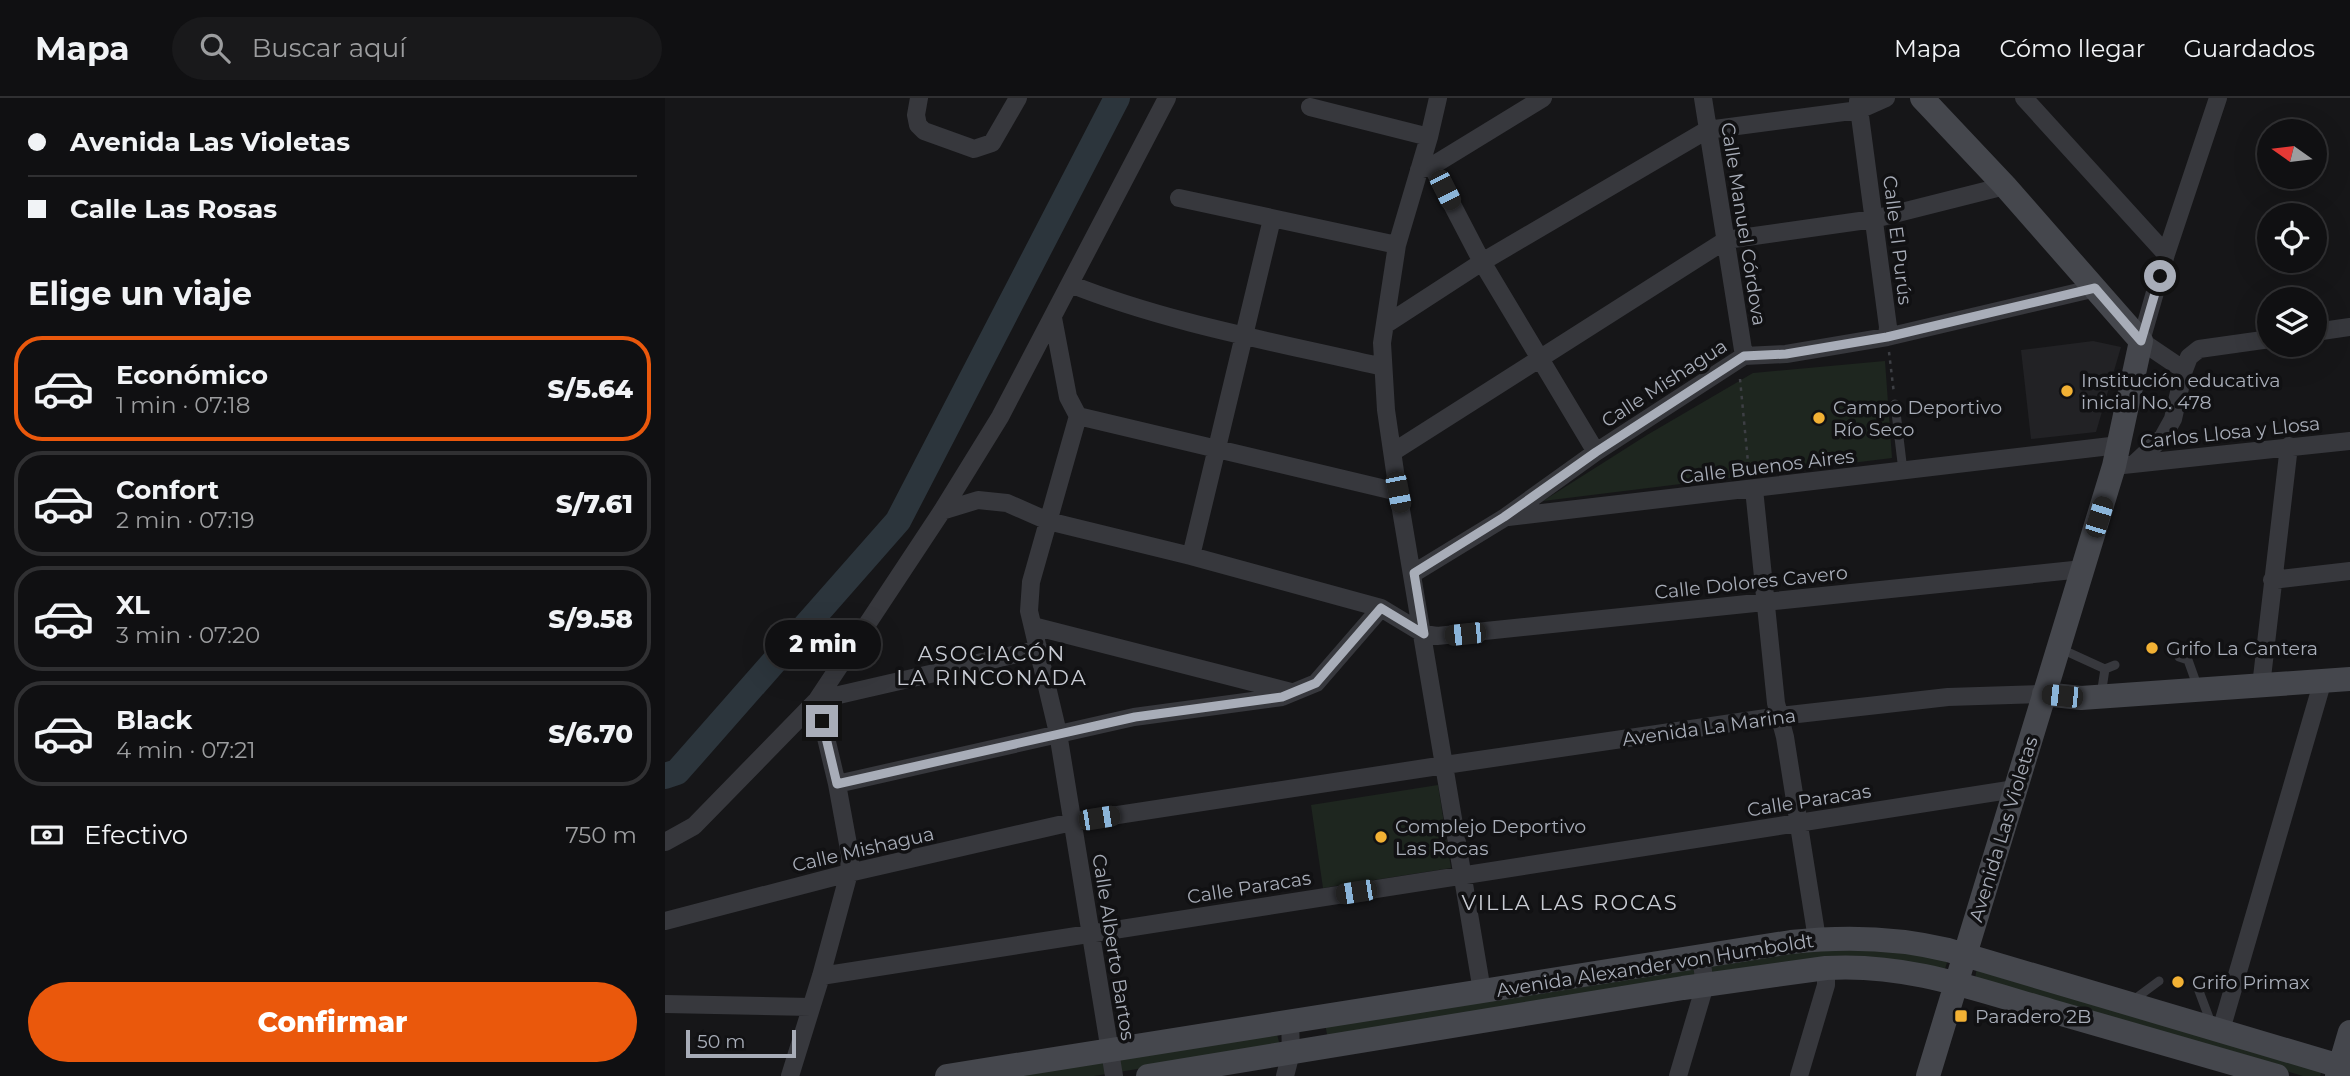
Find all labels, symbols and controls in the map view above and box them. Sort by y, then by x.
search box [172,17,662,80]
text: Mapa [35,28,130,68]
icon: search [196,29,234,67]
text: Buscar aquí [252,32,406,64]
text: Mapa [1894,34,1961,63]
text: Cómo llegar [1999,34,2145,63]
text: Guardados [2183,34,2315,63]
north arrow [2257,119,2327,189]
map controls [2257,119,2327,357]
street label: Calle Manuel Córdova [1716,121,1771,327]
text: Avenida Las Violetas [70,126,350,158]
car [1427,167,1464,213]
street label: Calle El Purús [1878,174,1917,306]
text: Calle Las Rosas [70,193,277,225]
button: locate [2257,203,2327,273]
route start [2144,260,2176,292]
text: Elige un viaje [28,274,252,313]
button: layers [2257,287,2327,357]
street label: Calle Mishagua [1597,334,1731,432]
icon: car [32,357,95,420]
text: Económico [116,359,268,391]
place label: Institución educativa inicial No. 478 [2081,369,2280,414]
text: S/5.64 [548,373,633,405]
marker: Institución educativa inicial No. 478 [2059,383,2075,399]
text: 1 min · 07:18 [116,391,250,419]
place label: Campo Deportivo Río Seco [1833,396,2002,441]
marker: Campo Deportivo Río Seco [1811,410,1827,426]
street label: Carlos Llosa y Llosa [2139,412,2321,453]
street label: Calle Buenos Aires [1678,444,1856,489]
car [1384,469,1413,515]
icon: car [32,472,95,535]
text: Confort [116,474,219,506]
text: S/7.61 [556,488,633,520]
car [2083,494,2116,540]
text: 2 min · 07:19 [116,506,254,534]
street label: Calle Dolores Cavero [1653,561,1849,604]
icon: car [32,587,95,650]
text: XL [116,589,150,621]
text: S/9.58 [548,603,633,635]
callout: 2 min [764,620,880,668]
text: 3 min · 07:20 [116,621,260,649]
car [1444,621,1487,647]
text: 2 min [789,630,857,658]
place label: Grifo La Cantera [2166,637,2318,660]
marker: Grifo La Cantera [2144,640,2160,656]
district label: ASOCIACÓN LA RINCONADA [896,641,1088,690]
car [2041,683,2084,709]
icon: car [32,702,95,765]
text: Black [116,704,192,736]
street label: Avenida La Marina [1621,704,1797,751]
route end [806,705,838,737]
text: S/6.70 [548,718,633,750]
street label: Avenida Las Violetas [1964,734,2043,925]
text: 4 min · 07:21 [116,736,256,764]
street label: Calle Paracas [1746,779,1873,822]
car [1077,804,1122,832]
place label: Complejo Deportivo Las Rocas [1395,815,1586,860]
icon: cash [28,816,66,854]
text: Efectivo [84,819,188,851]
text: 750 m [565,821,637,849]
street label: Calle Mishagua [790,822,936,877]
marker: Complejo Deportivo Las Rocas [1373,829,1389,845]
street label: Calle Alberto Bartos [1087,852,1140,1042]
street label: Calle Paracas [1186,866,1313,909]
car [1334,878,1379,906]
district label: VILLA LAS ROCAS [1461,890,1679,915]
street label: Avenida Alexander von Humboldt [1495,929,1816,1002]
place label: Grifo Primax [2192,971,2310,994]
marker: Grifo Primax [2170,974,2186,990]
button: Confirmar [28,982,637,1062]
place label: Paradero 2B [1975,1005,2091,1028]
marker: Paradero 2B [1953,1008,1969,1024]
scale bar [686,1027,796,1059]
text: 50 m [697,1030,745,1053]

